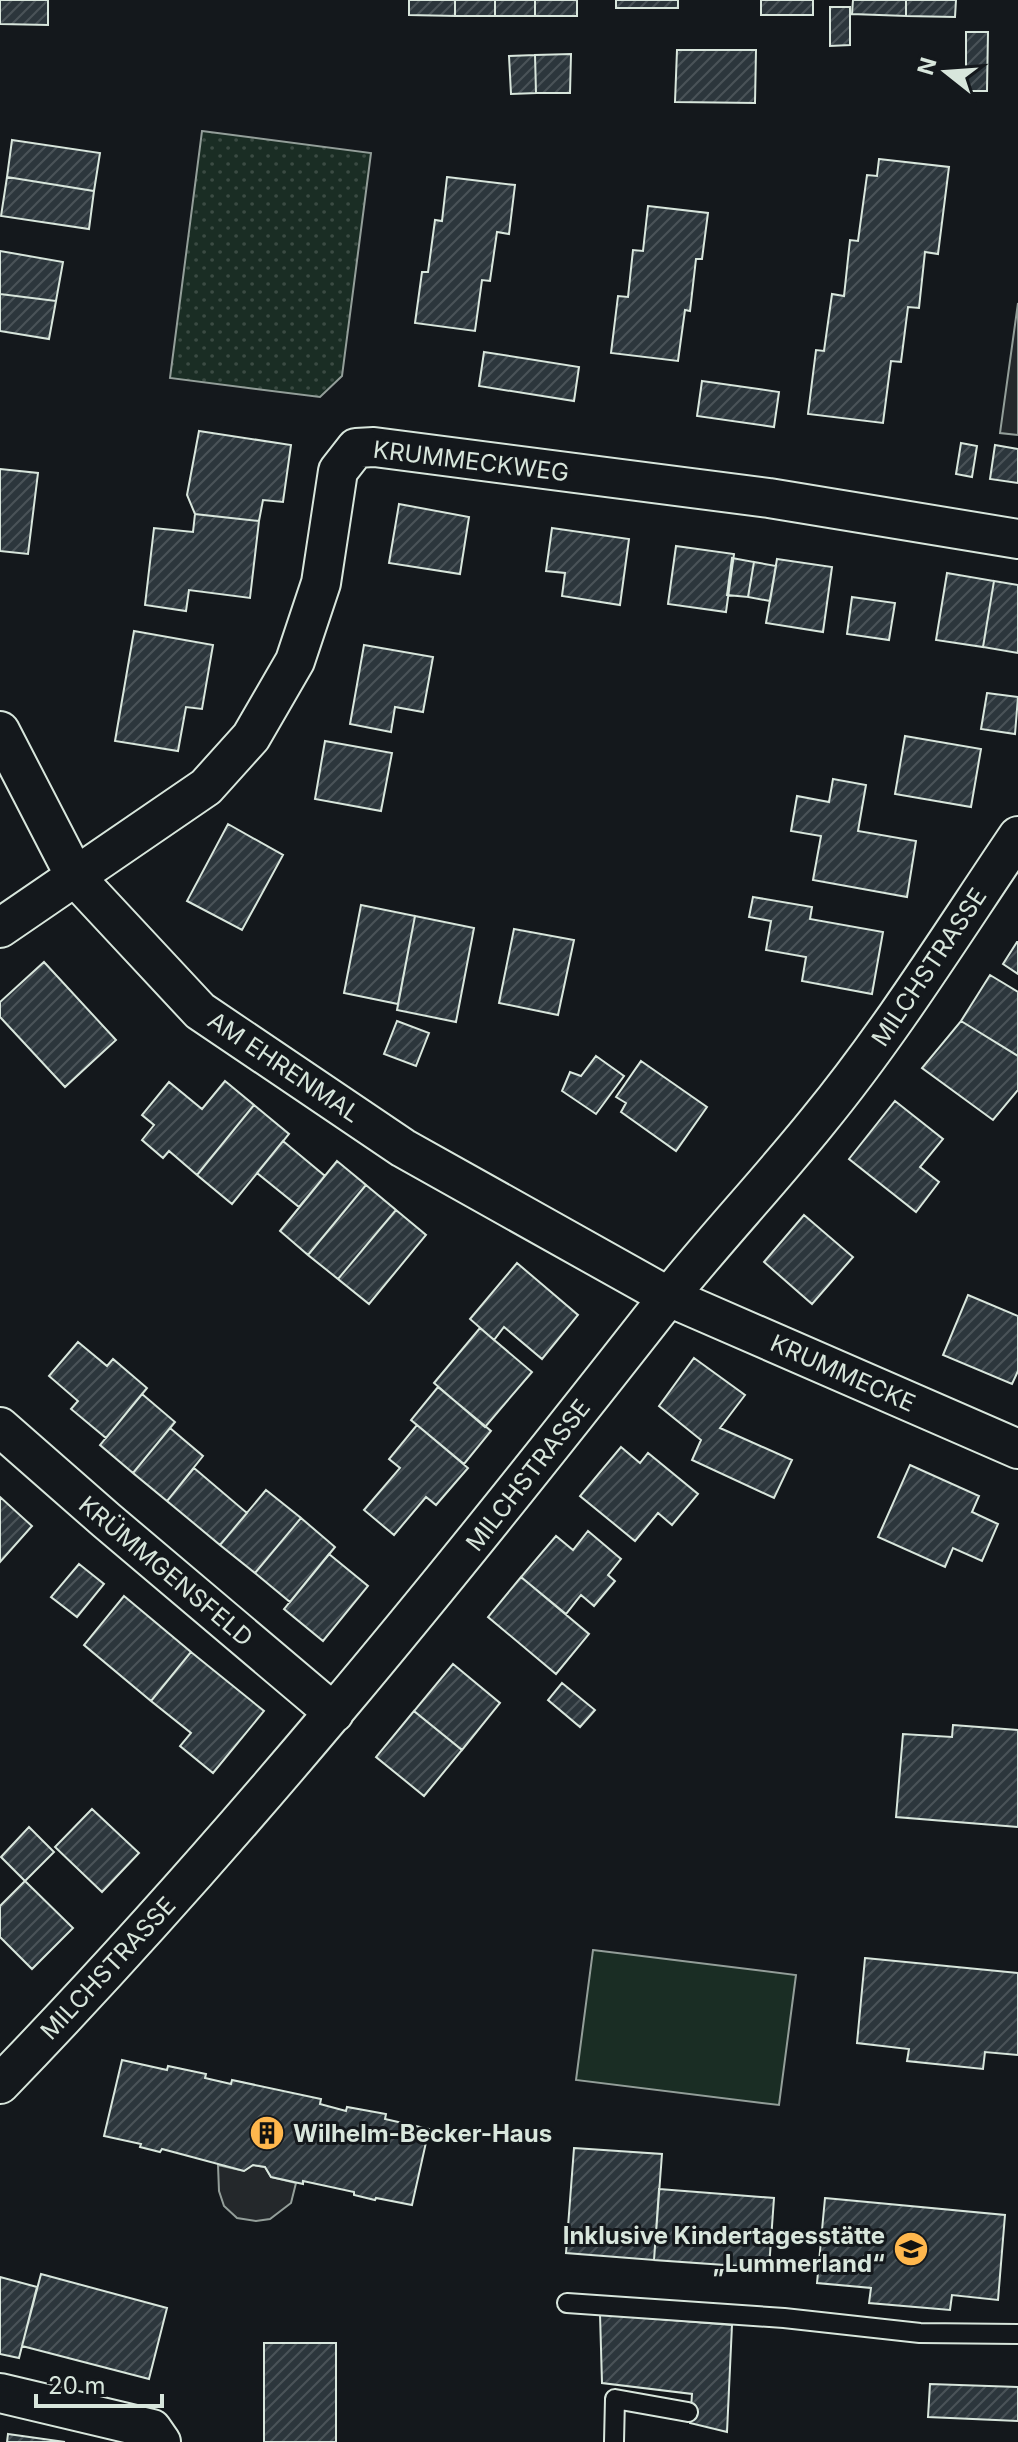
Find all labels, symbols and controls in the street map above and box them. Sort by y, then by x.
north arrow [906,32,986,112]
text: N [912,54,942,78]
street label: KRUMMECKWEG [372,435,570,487]
street label: MILCHSTRASSE [865,882,993,1052]
street label: AM EHRENMAL [203,1005,365,1129]
street label: KRUMMECKE [766,1328,920,1418]
street label: MILCHSTRASSE [460,1393,596,1557]
street label: KRÜMMGENSFELD [73,1490,259,1652]
street label: MILCHSTRASSE [34,1891,182,2045]
building icon: Wilhelm-Becker-Haus [248,2114,286,2152]
place label: Wilhelm-Becker-Haus [293,2119,552,2148]
place label: Inklusive Kindertagesstätte „Lummerland“ [563,2221,885,2278]
school or university icon: Inklusive Kindertagesstätte „Lummerland“ [892,2230,930,2268]
scale bar [36,2358,162,2408]
text: 20 m [48,2371,106,2400]

